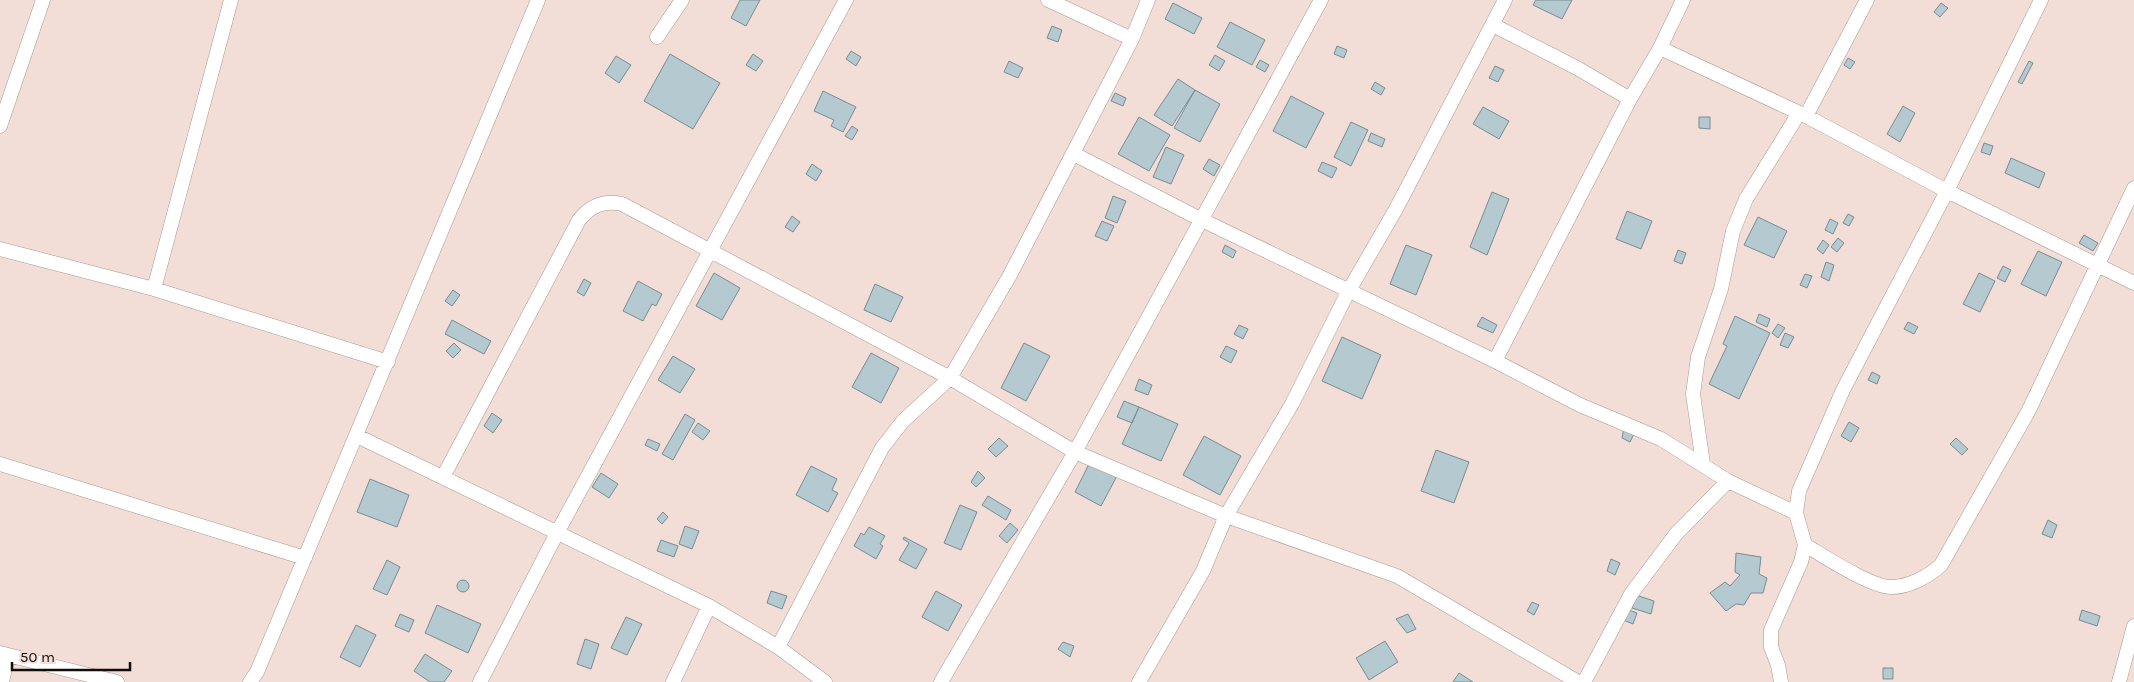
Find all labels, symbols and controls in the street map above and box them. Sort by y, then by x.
scale bar [12,640,130,672]
text: 50 m [20,648,55,666]

